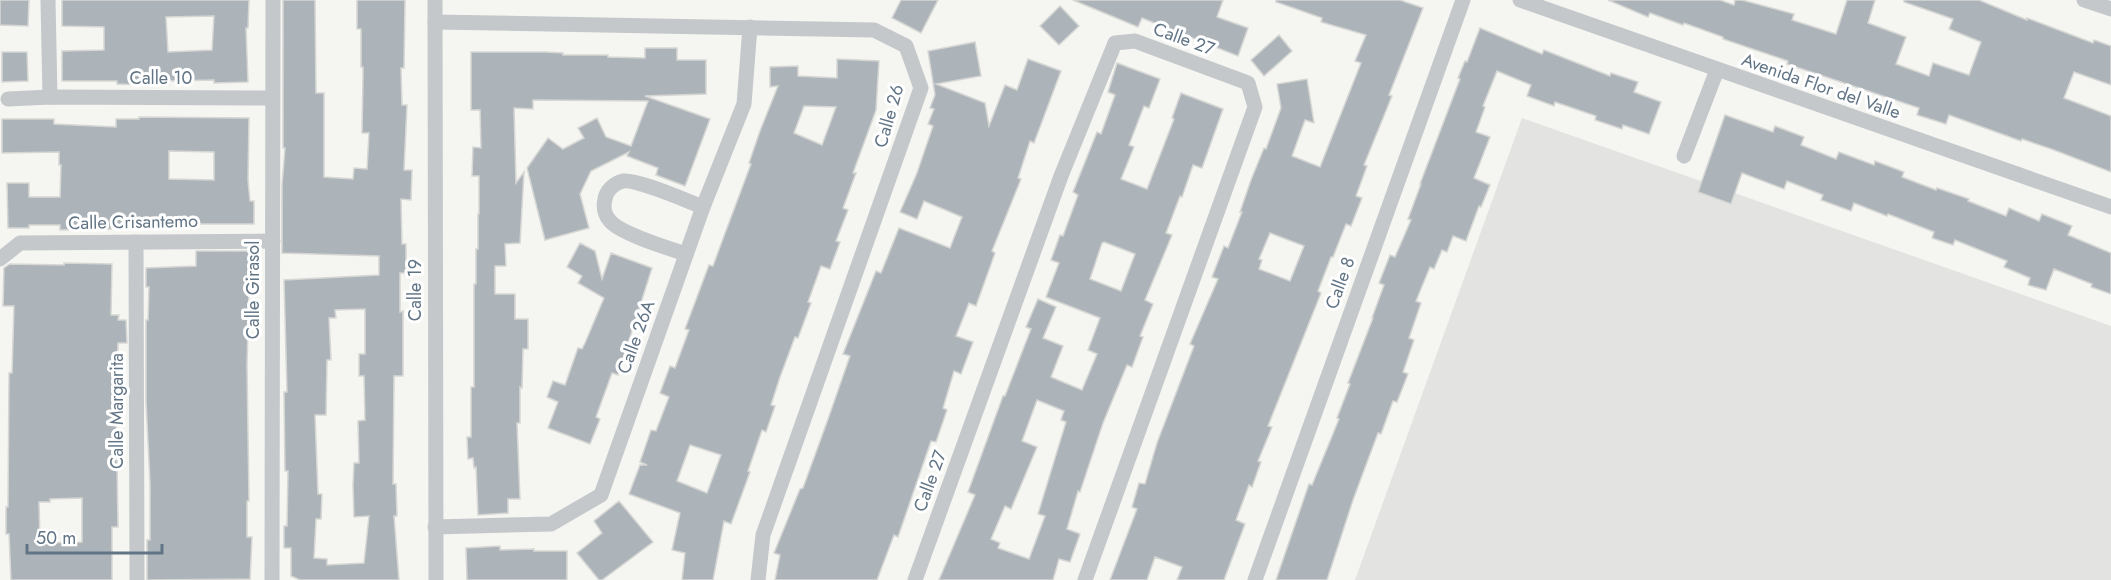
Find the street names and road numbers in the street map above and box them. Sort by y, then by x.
street label: Calle 27 [1150,16,1219,62]
street label: Avenida Flor del Valle [1738,47,1904,125]
street label: Calle 10 [130,65,193,91]
street label: Calle 26 [868,81,910,151]
street label: Calle Crisantemo [68,208,198,236]
street label: Calle Girasol [240,241,266,339]
street label: Calle 8 [1319,253,1361,313]
street label: Calle 19 [402,259,428,321]
street label: Calle 26A [611,297,661,377]
street label: Calle Margarita [104,353,130,469]
street label: Calle 27 [907,446,953,515]

